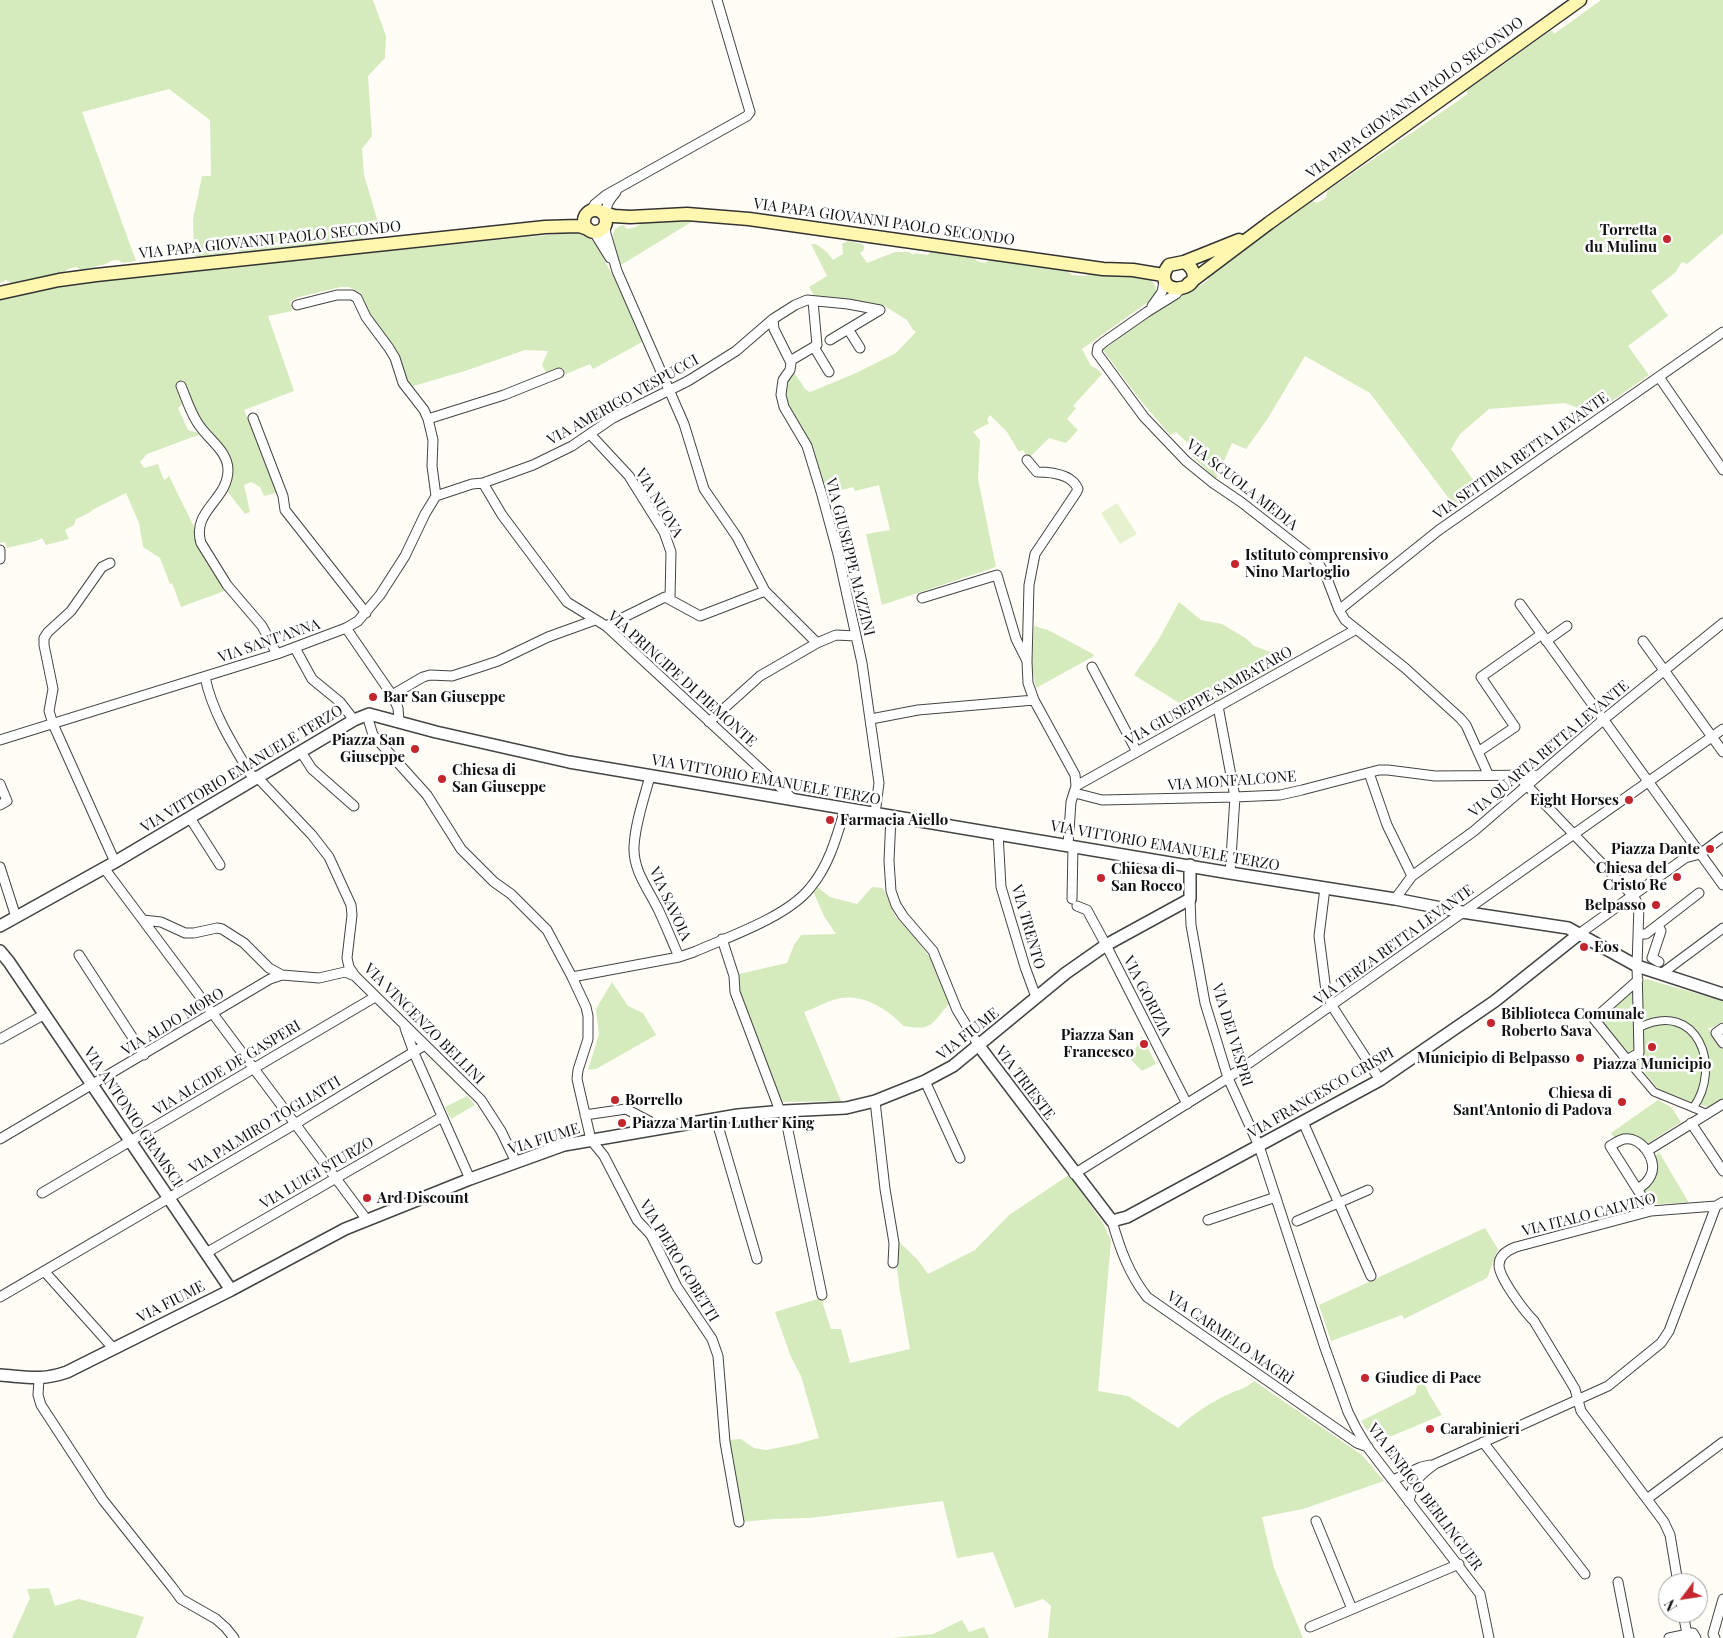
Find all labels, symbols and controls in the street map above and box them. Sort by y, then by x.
street label: VIA PAPA GIOVANNI PAOLO SECONDO [1303,13,1527,183]
street label: VIA PAPA GIOVANNI PAOLO SECONDO [752,195,1016,249]
street label: VIA PAPA GIOVANNI PAOLO SECONDO [138,217,402,263]
place label: Torretta du Mulinu [1585,221,1657,256]
marker: Torretta du Mulinu [1661,233,1673,245]
street label: VIA AMERIGO VESPUCCI [544,351,702,449]
street label: VIA SETTIMA RETTA LEVANTE [1430,389,1612,523]
street label: VIA SCUOLA MEDIA [1183,436,1301,534]
street label: VIA NUOVA [631,465,687,541]
street label: VIA GIUSEPPE MAZZINI [822,476,878,638]
place label: Istituto comprensivo Nino Martoglio [1245,546,1388,581]
marker: Istituto comprensivo Nino Martoglio [1229,558,1241,570]
street label: VIA PRINCIPE DI PIEMONTE [604,607,760,751]
street label: VIA SANT'ANNA [216,615,322,667]
street label: VIA GIUSEPPE SAMBATARO [1122,643,1296,749]
street label: VIA QUARTA RETTA LEVANTE [1465,677,1633,821]
place label: Bar San Giuseppe [383,688,505,706]
marker: Bar San Giuseppe [367,691,379,703]
street label: VIA VITTORIO EMANUELE TERZO [138,701,346,837]
place label: Piazza San Giuseppe [332,731,405,766]
marker: Piazza San Giuseppe [409,743,421,755]
street label: VIA VITTORIO EMANUELE TERZO [650,751,882,809]
place label: Chiesa di San Giuseppe [452,761,546,796]
street label: VIA MONFALCONE [1167,768,1297,794]
marker: Chiesa di San Giuseppe [436,773,448,785]
place label: Eight Horses [1530,791,1619,809]
marker: Eight Horses [1623,794,1635,806]
place label: Farmacia Aiello [840,811,948,829]
marker: Farmacia Aiello [824,814,836,826]
street label: VIA VITTORIO EMANUELE TERZO [1049,817,1281,875]
place label: Piazza Dante [1611,840,1700,858]
marker: Piazza Dante [1704,843,1716,855]
place label: Chiesa del Cristo Re [1596,859,1667,894]
place label: Chiesa di San Rocco [1111,860,1182,895]
street label: VIA SAVOIA [645,864,695,944]
marker: Chiesa del Cristo Re [1671,871,1683,883]
marker: Chiesa di San Rocco [1095,872,1107,884]
street label: VIA TERZA RETTA LEVANTE [1311,881,1477,1009]
street label: VIA TRENTO [1007,883,1049,971]
place label: Belpasso [1585,896,1646,914]
marker: Belpasso [1650,899,1662,911]
place label: Eos [1594,938,1619,956]
marker: Eos [1578,941,1590,953]
street label: VIA GORIZIA [1119,953,1175,1039]
street label: VIA VINCENZO BELLINI [360,960,488,1088]
street label: VIA DEI VESPRI [1208,981,1256,1089]
street label: VIA ALDO MORO [119,984,227,1060]
street label: VIA FIUME [933,1004,1003,1064]
place label: Biblioteca Comunale Roberto Sava [1501,1005,1645,1040]
street label: VIA ALCIDE DE GASPERI [150,1017,304,1119]
marker: Biblioteca Comunale Roberto Sava [1485,1017,1497,1029]
place label: Piazza San Francesco [1061,1026,1134,1061]
marker: Piazza San Francesco [1138,1038,1150,1050]
marker: Piazza Municipio [1646,1041,1658,1053]
street label: VIA TRIESTE [991,1043,1059,1123]
street label: VIA ANTONIO GRAMSCI [80,1044,186,1190]
street label: VIA FRANCESCO CRISPI [1245,1044,1397,1142]
place label: Municipio di Belpasso [1417,1049,1570,1067]
marker: Municipio di Belpasso [1574,1052,1586,1064]
place label: Piazza Municipio [1593,1055,1711,1073]
street label: VIA PALMIRO TOGLIATTI [186,1073,344,1177]
place label: Chiesa di Sant'Antonio di Padova [1453,1084,1612,1119]
place label: Borrello [625,1091,683,1109]
marker: Borrello [609,1094,621,1106]
marker: Chiesa di Sant'Antonio di Padova [1616,1096,1628,1108]
place label: Piazza Martin Luther King [632,1114,814,1132]
marker: Piazza Martin Luther King [616,1117,628,1129]
street label: VIA FIUME [506,1120,582,1158]
street label: VIA LUIGI STURZO [257,1133,377,1213]
place label: Ard Discount [377,1189,469,1207]
street label: VIA ITALO CALVINO [1520,1190,1658,1240]
marker: Ard Discount [361,1192,373,1204]
street label: VIA PIERO GOBETTI [636,1197,722,1325]
street label: VIA FIUME [134,1277,208,1327]
street label: VIA CARMELO MAGRÌ [1163,1287,1297,1389]
place label: Giudice di Pace [1375,1369,1481,1387]
marker: Giudice di Pace [1359,1372,1371,1384]
street label: VIA ENRICO BERLINGUER [1364,1420,1486,1574]
place label: Carabinieri [1440,1420,1520,1438]
marker: Carabinieri [1424,1423,1436,1435]
north arrow [1658,1573,1708,1623]
text: N [1660,1596,1681,1615]

